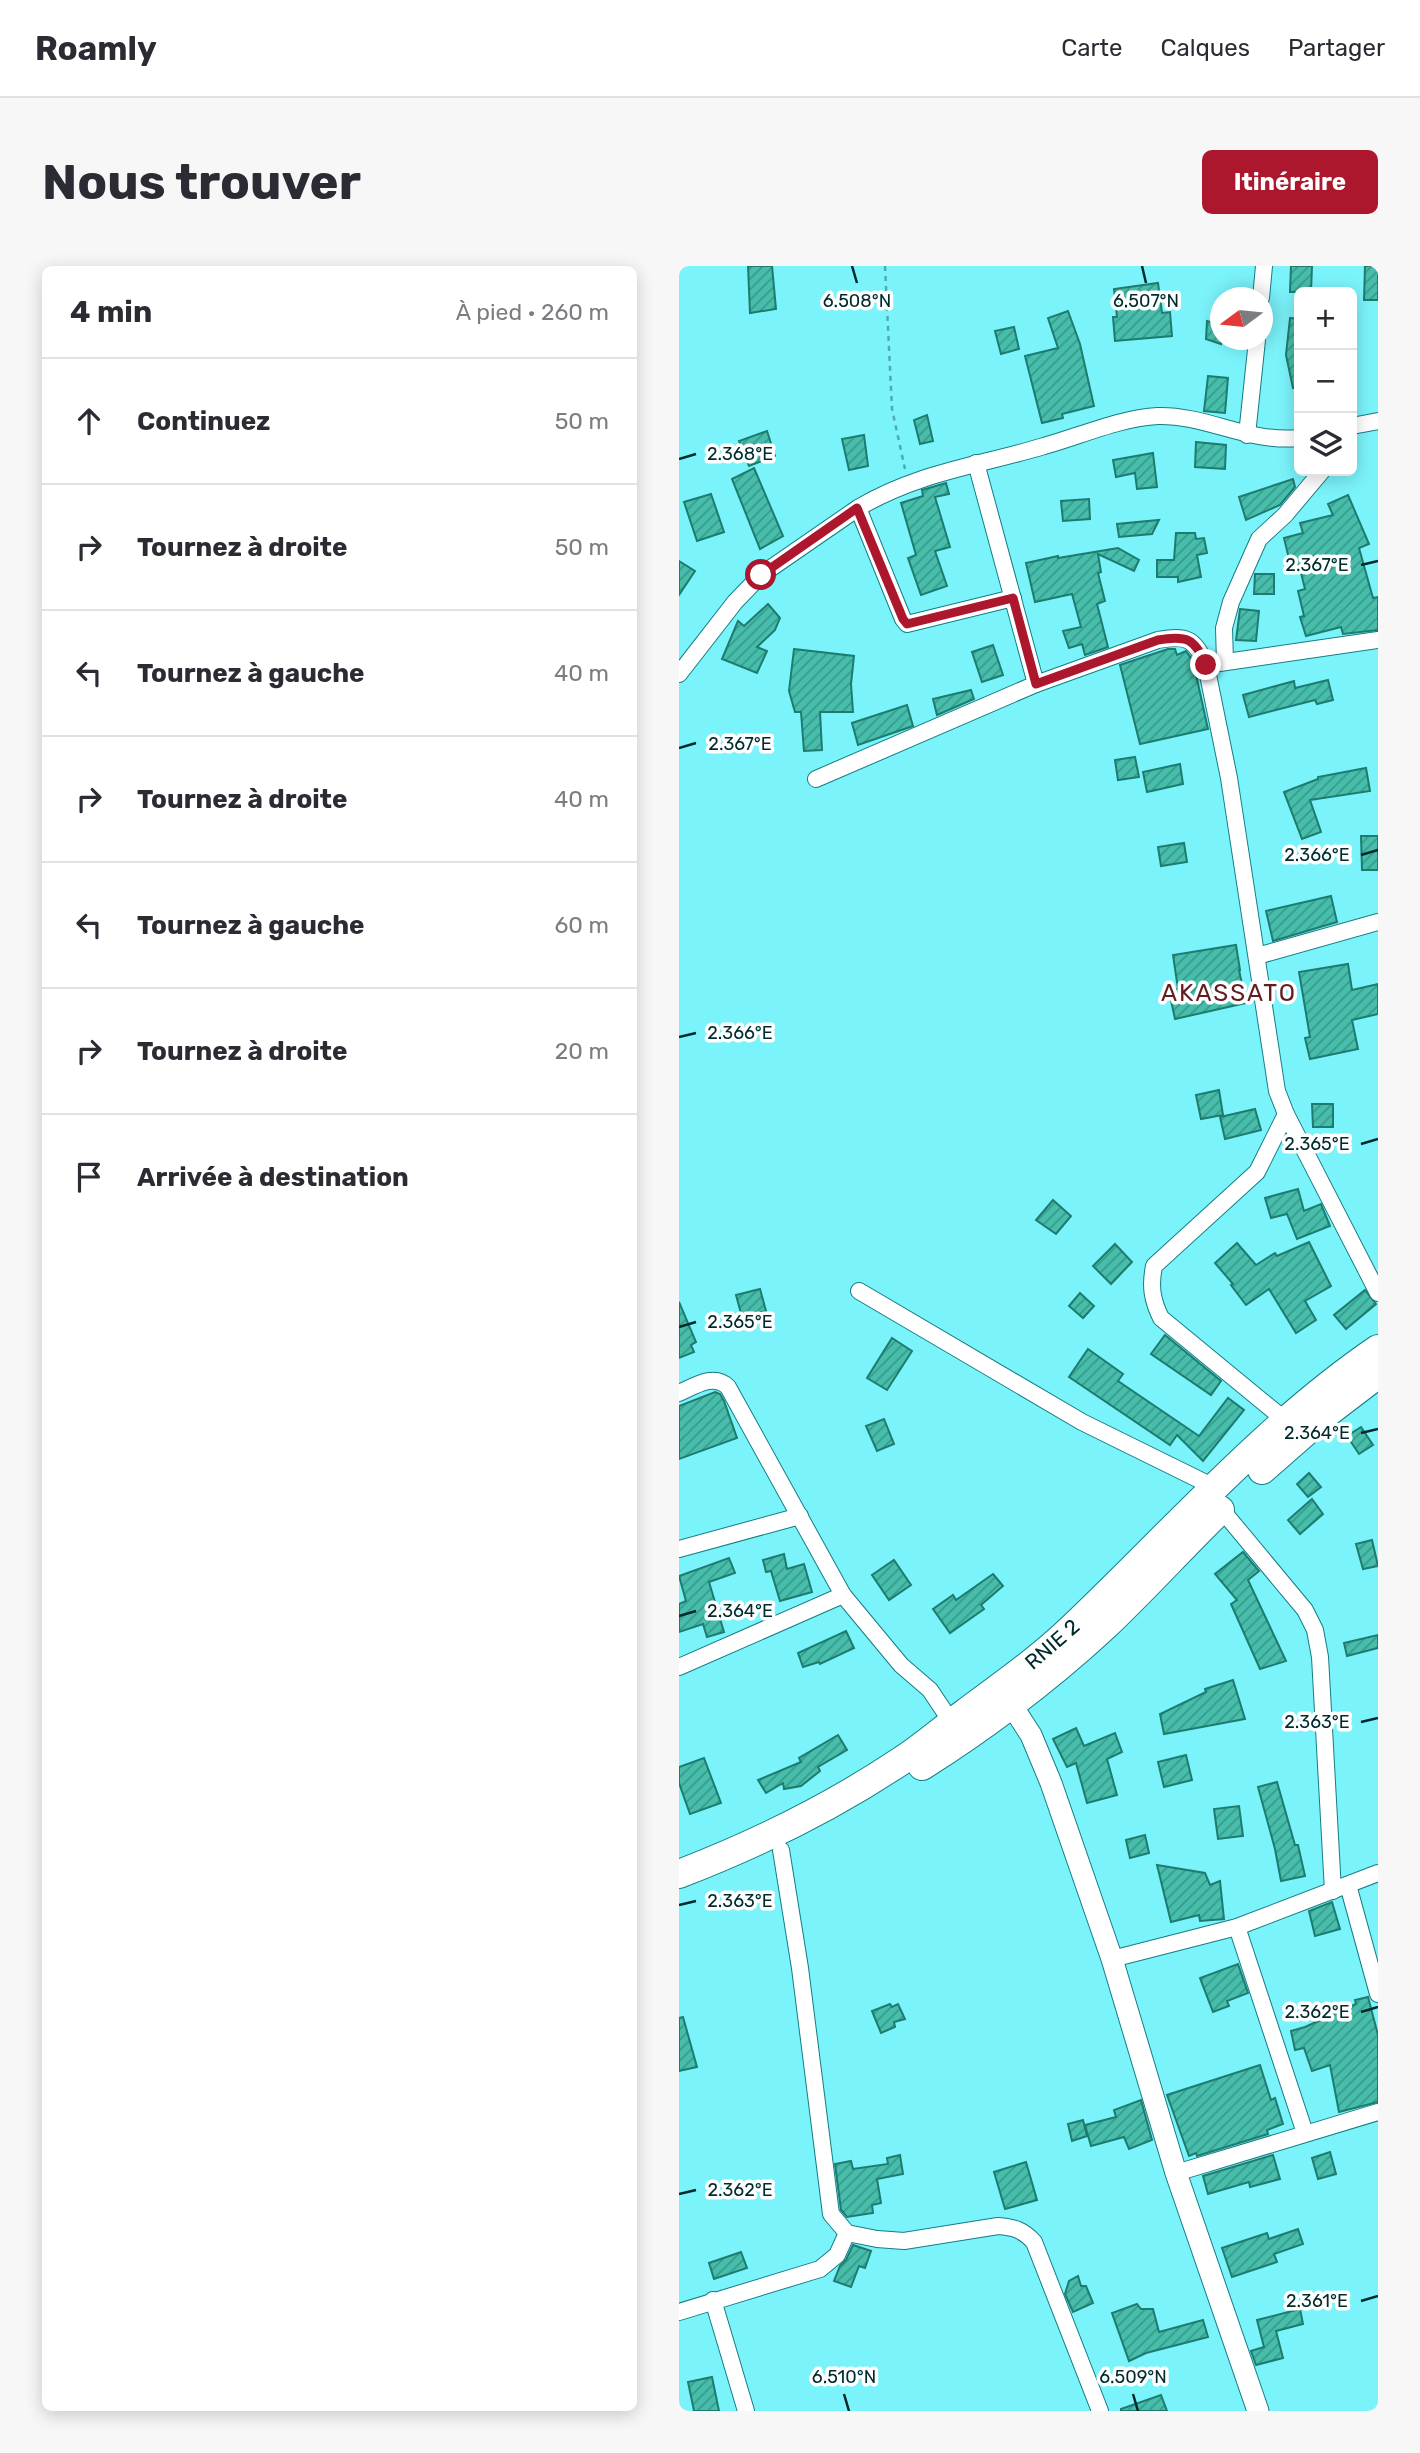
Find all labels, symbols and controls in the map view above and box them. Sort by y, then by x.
text: Roamly [35,29,157,68]
text: Carte [1061,34,1122,62]
text: Calques [1160,34,1250,62]
text: Partager [1288,34,1385,62]
button: Itinéraire [1202,150,1378,214]
text: Nous trouver [42,153,361,211]
north arrow [1210,287,1273,350]
map controls [1294,287,1357,476]
button: + [1294,287,1357,350]
text: 6.508°N [823,290,891,312]
text: 6.507°N [1113,290,1179,312]
text: 4 min [70,294,152,330]
text: À pied · 260 m [456,298,609,326]
button: − [1294,350,1357,413]
icon: ahead [70,402,108,440]
text: Continuez [137,406,270,437]
text: 50 m [555,407,609,435]
button: layers [1294,413,1357,476]
text: 2.368°E [707,443,773,465]
icon: right [70,528,108,566]
text: Tournez à droite [137,532,347,563]
text: 50 m [555,533,609,561]
text: 2.367°E [1285,554,1349,576]
route start [745,559,776,590]
route end [1190,649,1221,680]
icon: left [70,654,108,692]
text: Tournez à gauche [137,658,365,689]
text: 40 m [554,659,609,687]
text: 2.367°E [708,733,772,755]
icon: right [70,780,108,818]
text: Tournez à droite [137,784,347,815]
text: 40 m [554,785,609,813]
text: 2.366°E [1284,844,1350,866]
icon: left [70,906,108,944]
text: Tournez à gauche [137,910,365,941]
text: 60 m [554,911,609,939]
district label: AKASSATO [1161,979,1297,1007]
text: 2.366°E [707,1022,773,1044]
icon: right [70,1032,108,1070]
text: Tournez à droite [137,1036,347,1067]
text: 20 m [555,1037,609,1065]
text: 2.365°E [1284,1133,1350,1155]
icon: arrive [70,1158,108,1196]
text: Arrivée à destination [137,1162,409,1193]
text: 2.365°E [707,1311,773,1333]
text: 2.364°E [1284,1422,1350,1444]
text: 2.364°E [707,1600,773,1622]
street label: RNIE 2 [1020,1613,1084,1675]
text: 2.363°E [1284,1711,1350,1733]
text: 2.363°E [707,1890,773,1912]
text: 2.362°E [1284,2001,1350,2023]
text: 2.362°E [707,2179,773,2201]
text: 2.361°E [1286,2290,1348,2312]
text: 6.510°N [812,2366,876,2388]
text: 6.509°N [1099,2366,1167,2388]

